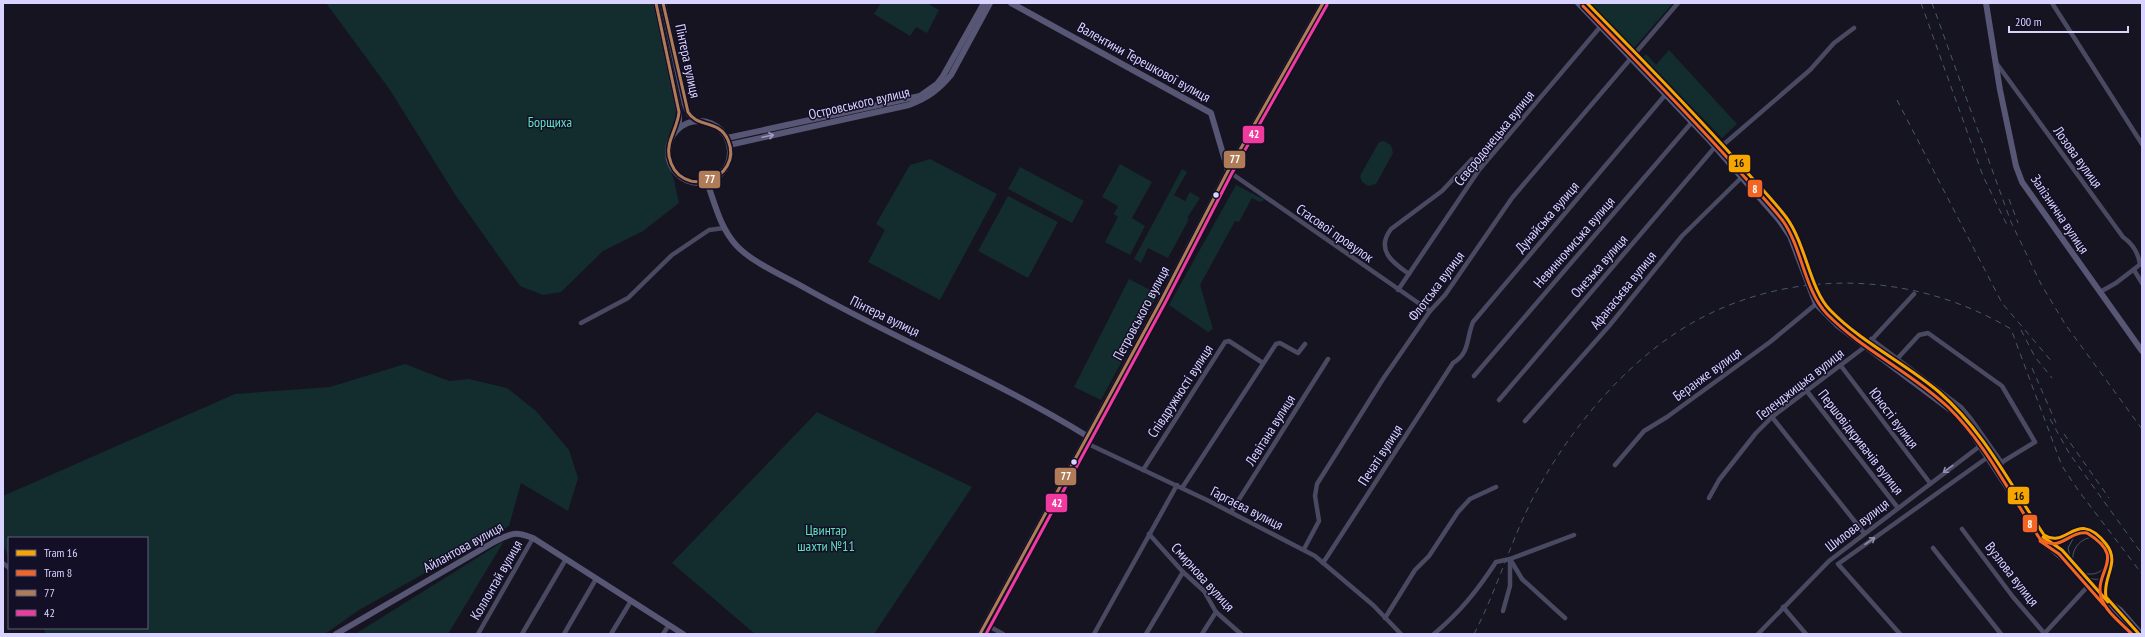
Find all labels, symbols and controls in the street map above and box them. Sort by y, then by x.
scale bar [2009,8,2128,34]
text: 200 m [2015,14,2042,29]
street label: Валентини Терешкової вулиця [1074,18,1214,106]
street label: Пінтера вулиця [671,22,705,100]
street label: Островського вулиця [807,83,911,123]
street label: Сєвєродонецька вулиця [1450,86,1538,190]
park label: Борщиха [528,113,572,131]
street label: Лозова вулиця [2049,122,2107,192]
line badge: 42 [1242,125,1265,144]
text: 42 [1249,127,1259,141]
one-way arrow [761,132,774,140]
line badge: 77 [1223,150,1246,169]
text: 77 [1230,152,1240,166]
line badge: 16 [1728,154,1751,173]
text: 16 [1734,156,1744,170]
line badge: 77 [698,170,721,189]
street label: Залізнична вулиця [2027,171,2093,257]
text: 77 [705,172,715,186]
street label: Дунайська вулиця [1511,178,1583,256]
line badge: 8 [1747,179,1763,198]
text: 8 [1752,182,1758,196]
unlabelled marker [1211,190,1221,200]
street label: Невинномиська вулиця [1529,193,1619,291]
street label: Стасової провулок [1293,200,1378,267]
street label: Онезька вулиця [1567,231,1631,301]
street label: Афанасьєва вулиця [1586,247,1660,333]
street label: Флотська вулиця [1404,248,1468,324]
street label: Петровського вулиця [1109,263,1173,363]
street label: Пінтера вулиця [847,291,923,341]
street label: Співдружності вулиця [1143,341,1217,441]
street label: Беранже вулиця [1669,343,1745,405]
street label: Геленджицька вулиця [1753,344,1847,424]
street label: Юності вулиця [1865,384,1923,452]
street label: Першовідкривачів вулиця [1814,386,1908,498]
street label: Левітана вулиця [1241,391,1299,470]
street label: Печаті вулиця [1354,421,1406,489]
unlabelled marker [1069,457,1079,467]
one-way arrow [1943,465,1954,474]
line badge: 77 [1054,467,1077,486]
text: 77 [1061,469,1071,483]
street label: Гаргаєва вулиця [1208,482,1286,534]
line badge: 16 [2007,486,2030,505]
text: 16 [2014,489,2024,503]
line badge: 42 [1045,493,1068,513]
street label: Шилова вулиця [1821,494,1893,556]
text: 42 [1052,496,1062,510]
line badge: 8 [2022,514,2038,533]
text: 8 [2027,517,2033,531]
street label: Айлантова вулиця [420,518,506,576]
park label: Цвинтар шахти №11 [797,521,855,555]
legend [8,537,148,629]
street label: Коллонтай вулиця [466,537,526,623]
one-way arrow [1864,537,1875,545]
street label: Вузлова вулиця [1981,538,2043,610]
street label: Смирнова вулиця [1167,539,1239,615]
text: Tram 16 [44,545,78,560]
text: Tram 8 [44,565,72,580]
text: 77 [44,585,55,600]
text: 42 [44,605,55,620]

